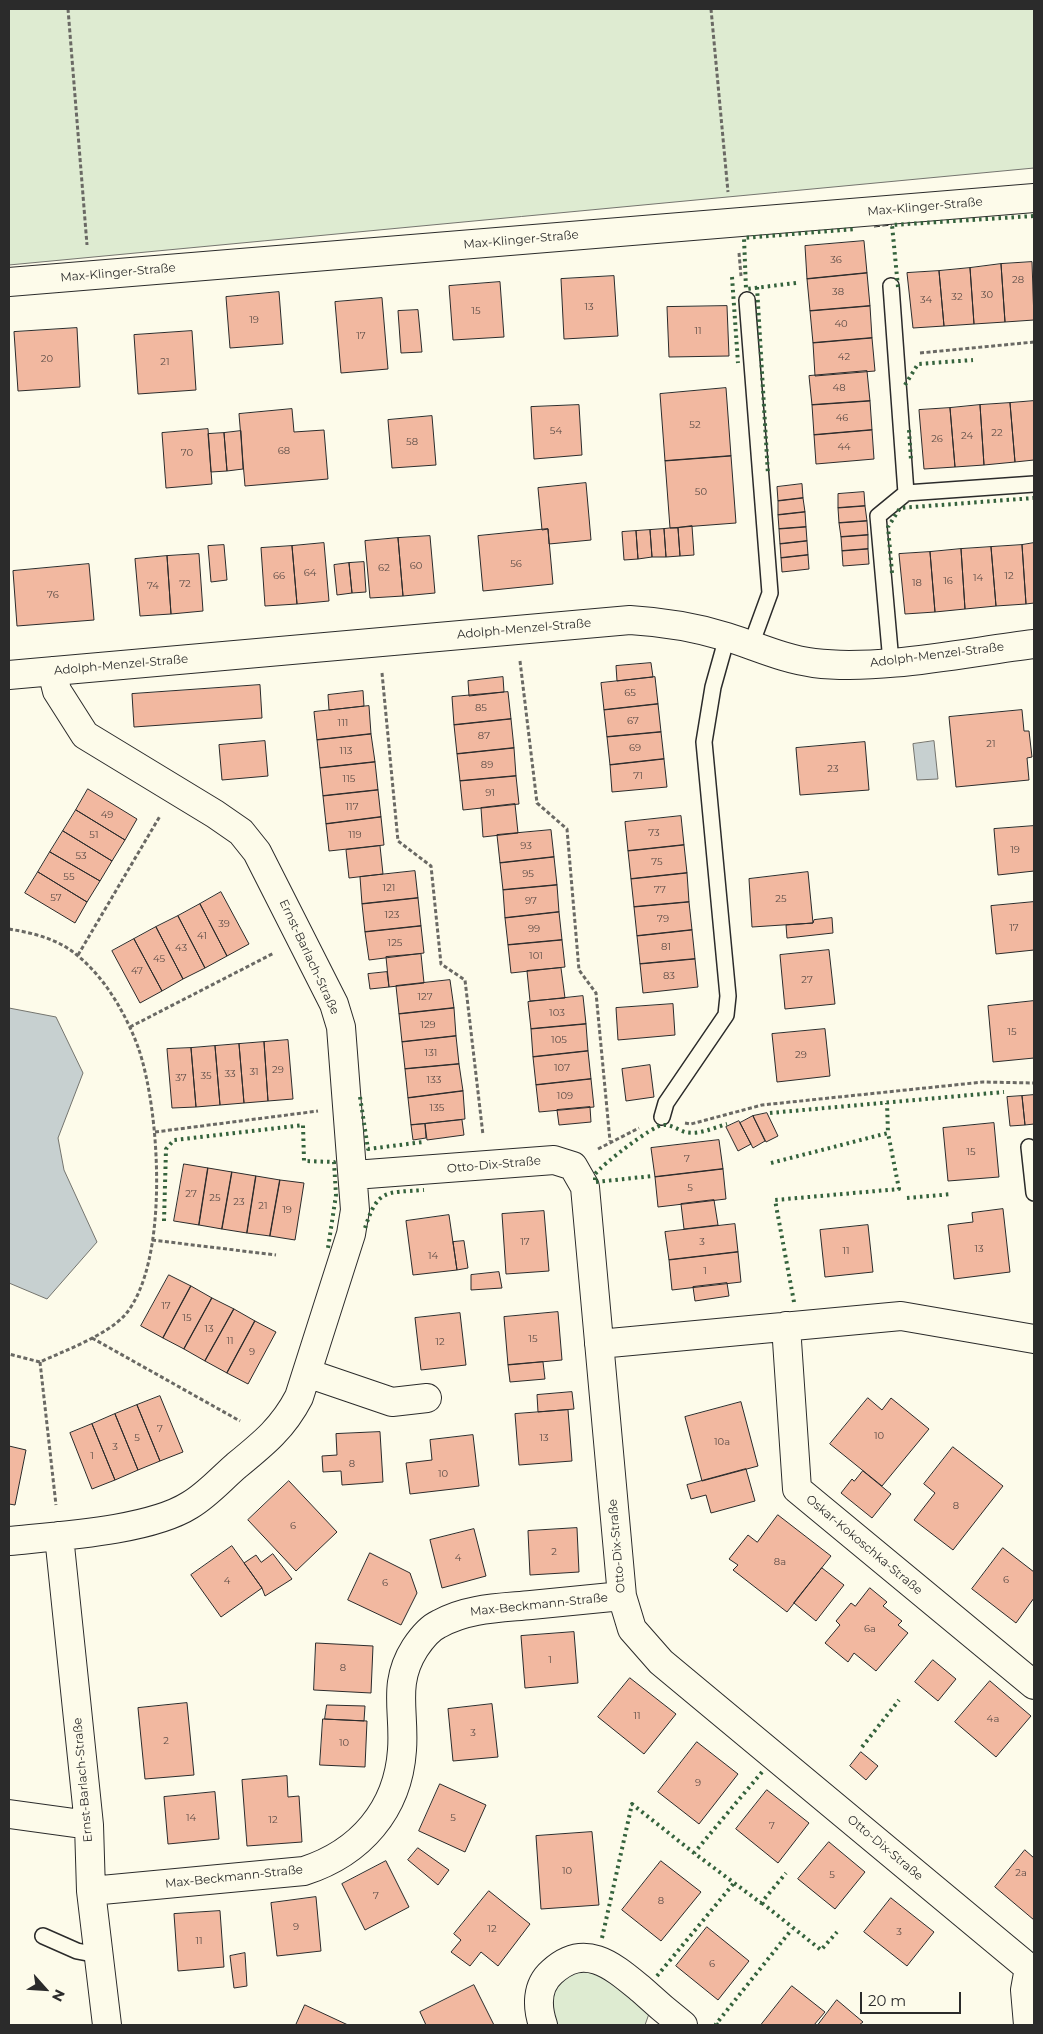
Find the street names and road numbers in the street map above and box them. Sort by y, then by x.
street label: Max-Klinger-Straße [867,195,983,219]
street label: Max-Klinger-Straße [463,228,579,252]
street label: Max-Klinger-Straße [60,261,176,285]
street label: Adolph-Menzel-Straße [456,616,592,642]
street label: Adolph-Menzel-Straße [869,640,1005,670]
street label: Adolph-Menzel-Straße [53,652,189,678]
street label: Ernst-Barlach-Straße [276,897,342,1017]
street label: Otto-Dix-Straße [446,1154,542,1176]
street label: Oskar-Kokoschka-Straße [803,1492,925,1598]
street label: Otto-Dix-Straße [606,1498,628,1594]
street label: Max-Beckmann-Straße [469,1591,609,1619]
street label: Ernst-Barlach-Straße [70,1717,96,1843]
street label: Otto-Dix-Straße [844,1812,926,1884]
street label: Max-Beckmann-Straße [164,1863,304,1891]

